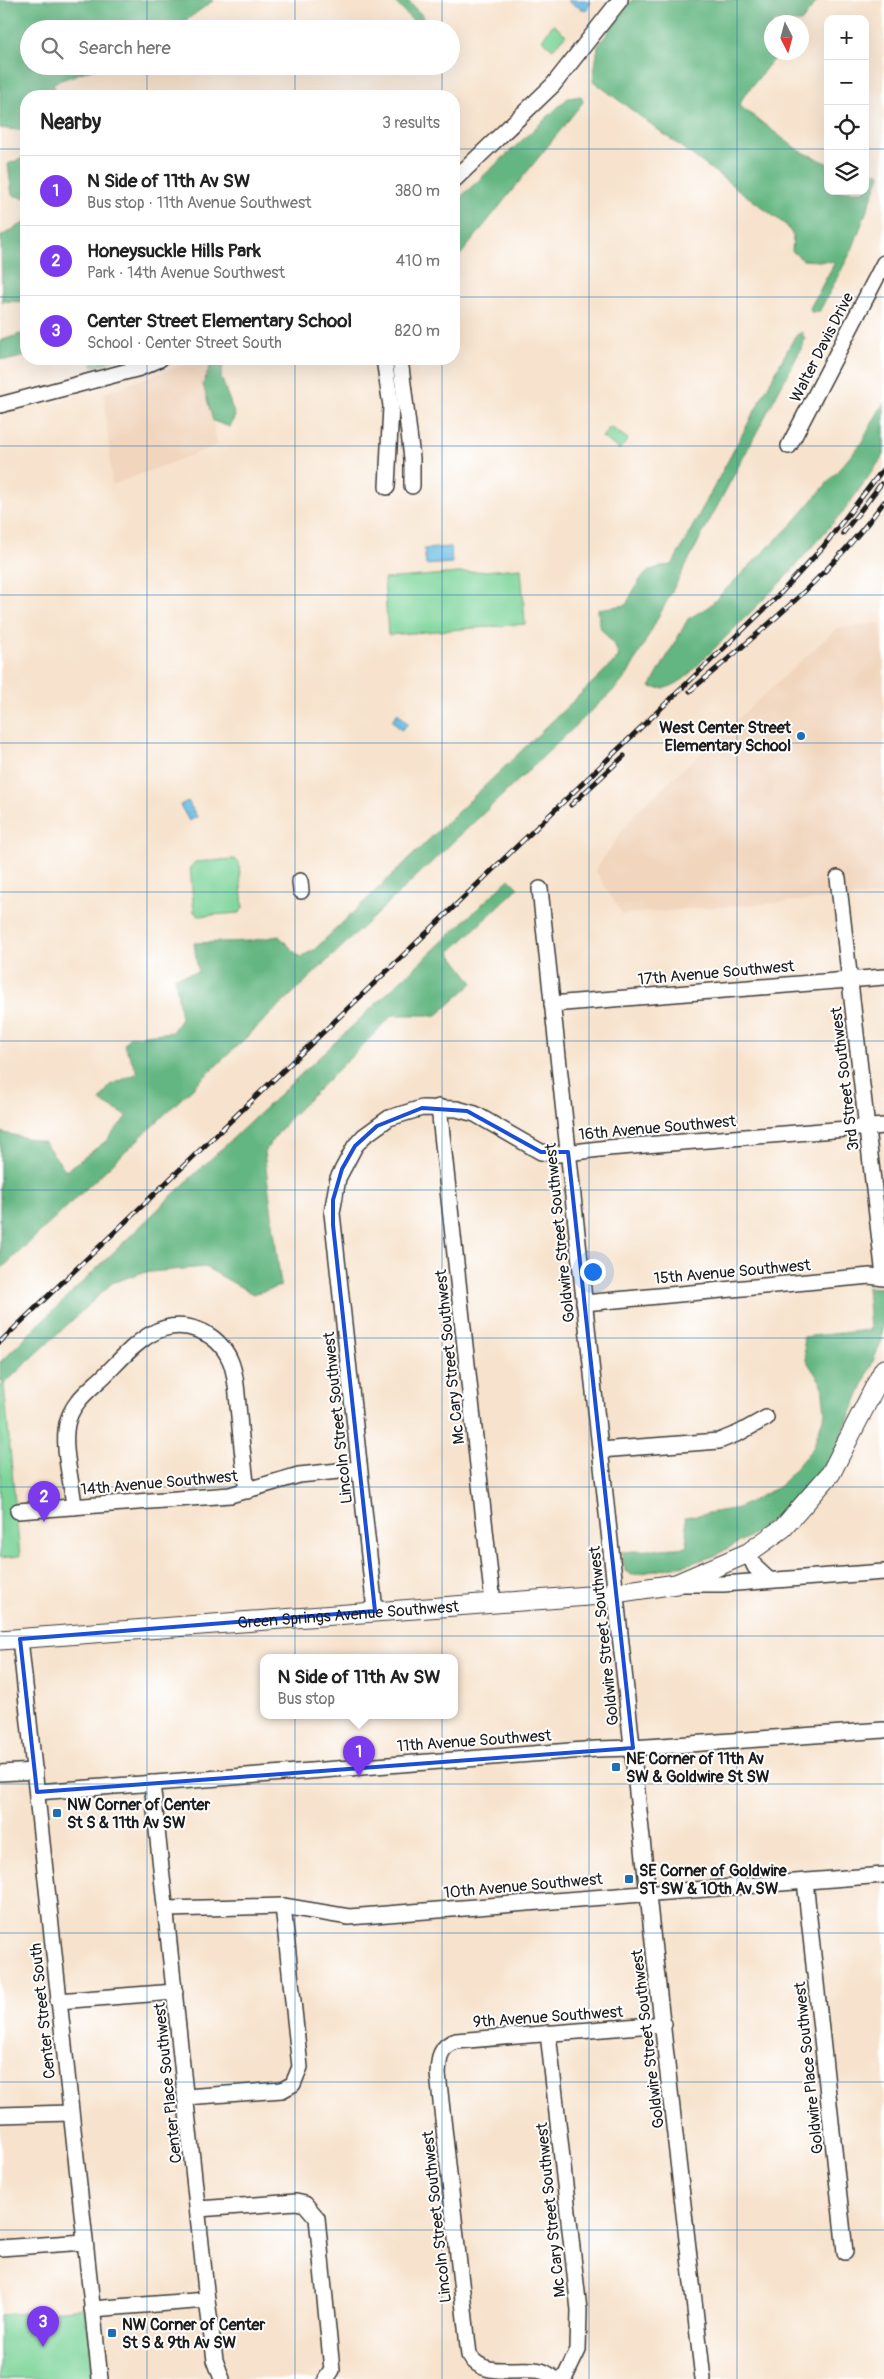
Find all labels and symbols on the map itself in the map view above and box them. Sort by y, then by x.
north arrow [764,15,809,60]
street label: Walter Davis Drive [786,289,858,406]
place label: West Center Street Elementary School [659,718,792,756]
marker: West Center Street Elementary School [795,730,807,742]
street label: 17th Avenue Southwest [637,956,796,990]
street label: 3rd Street Southwest [826,1005,864,1152]
street label: 16th Avenue Southwest [578,1111,737,1145]
street label: Goldwire Street Southwest [541,1142,579,1324]
street label: 15th Avenue Southwest [653,1255,812,1289]
your location [580,1259,606,1285]
street label: Mc Cary Street Southwest [431,1268,469,1445]
street label: Lincoln Street Southwest [319,1330,357,1505]
street label: 14th Avenue Southwest [80,1466,239,1500]
pin: 2 [28,1481,60,1522]
street label: Goldwire Street Southwest [585,1545,623,1727]
street label: Green Springs Avenue Southwest [237,1597,460,1633]
street label: 11th Avenue Southwest [396,1726,553,1756]
pin: 1 [343,1736,375,1777]
place label: NE Corner of 11th Av SW & Goldwire St SW [626,1749,770,1787]
marker: NE Corner of 11th Av SW & Goldwire St SW [610,1761,622,1773]
place label: NW Corner of Center St S & 11th Av SW [67,1795,210,1833]
marker: NW Corner of Center St S & 11th Av SW [51,1807,63,1819]
place label: SE Corner of Goldwire ST SW & 10th Av SW [639,1861,788,1899]
street label: 10th Avenue Southwest [443,1869,604,1903]
marker: SE Corner of Goldwire ST SW & 10th Av SW [623,1873,635,1885]
street label: Center Street South [26,1942,60,2080]
street label: Goldwire Street Southwest [627,1948,669,2130]
street label: Goldwire Place Southwest [790,1980,828,2155]
street label: Center Place Southwest [150,2001,186,2164]
street label: 9th Avenue Southwest [472,2002,624,2032]
street label: Mc Cary Street Southwest [532,2121,570,2298]
street label: Lincoln Street Southwest [418,2129,456,2304]
pin: 3 [27,2306,59,2347]
place label: NW Corner of Center St S & 9th Av SW [122,2315,265,2353]
marker: NW Corner of Center St S & 9th Av SW [106,2327,118,2339]

